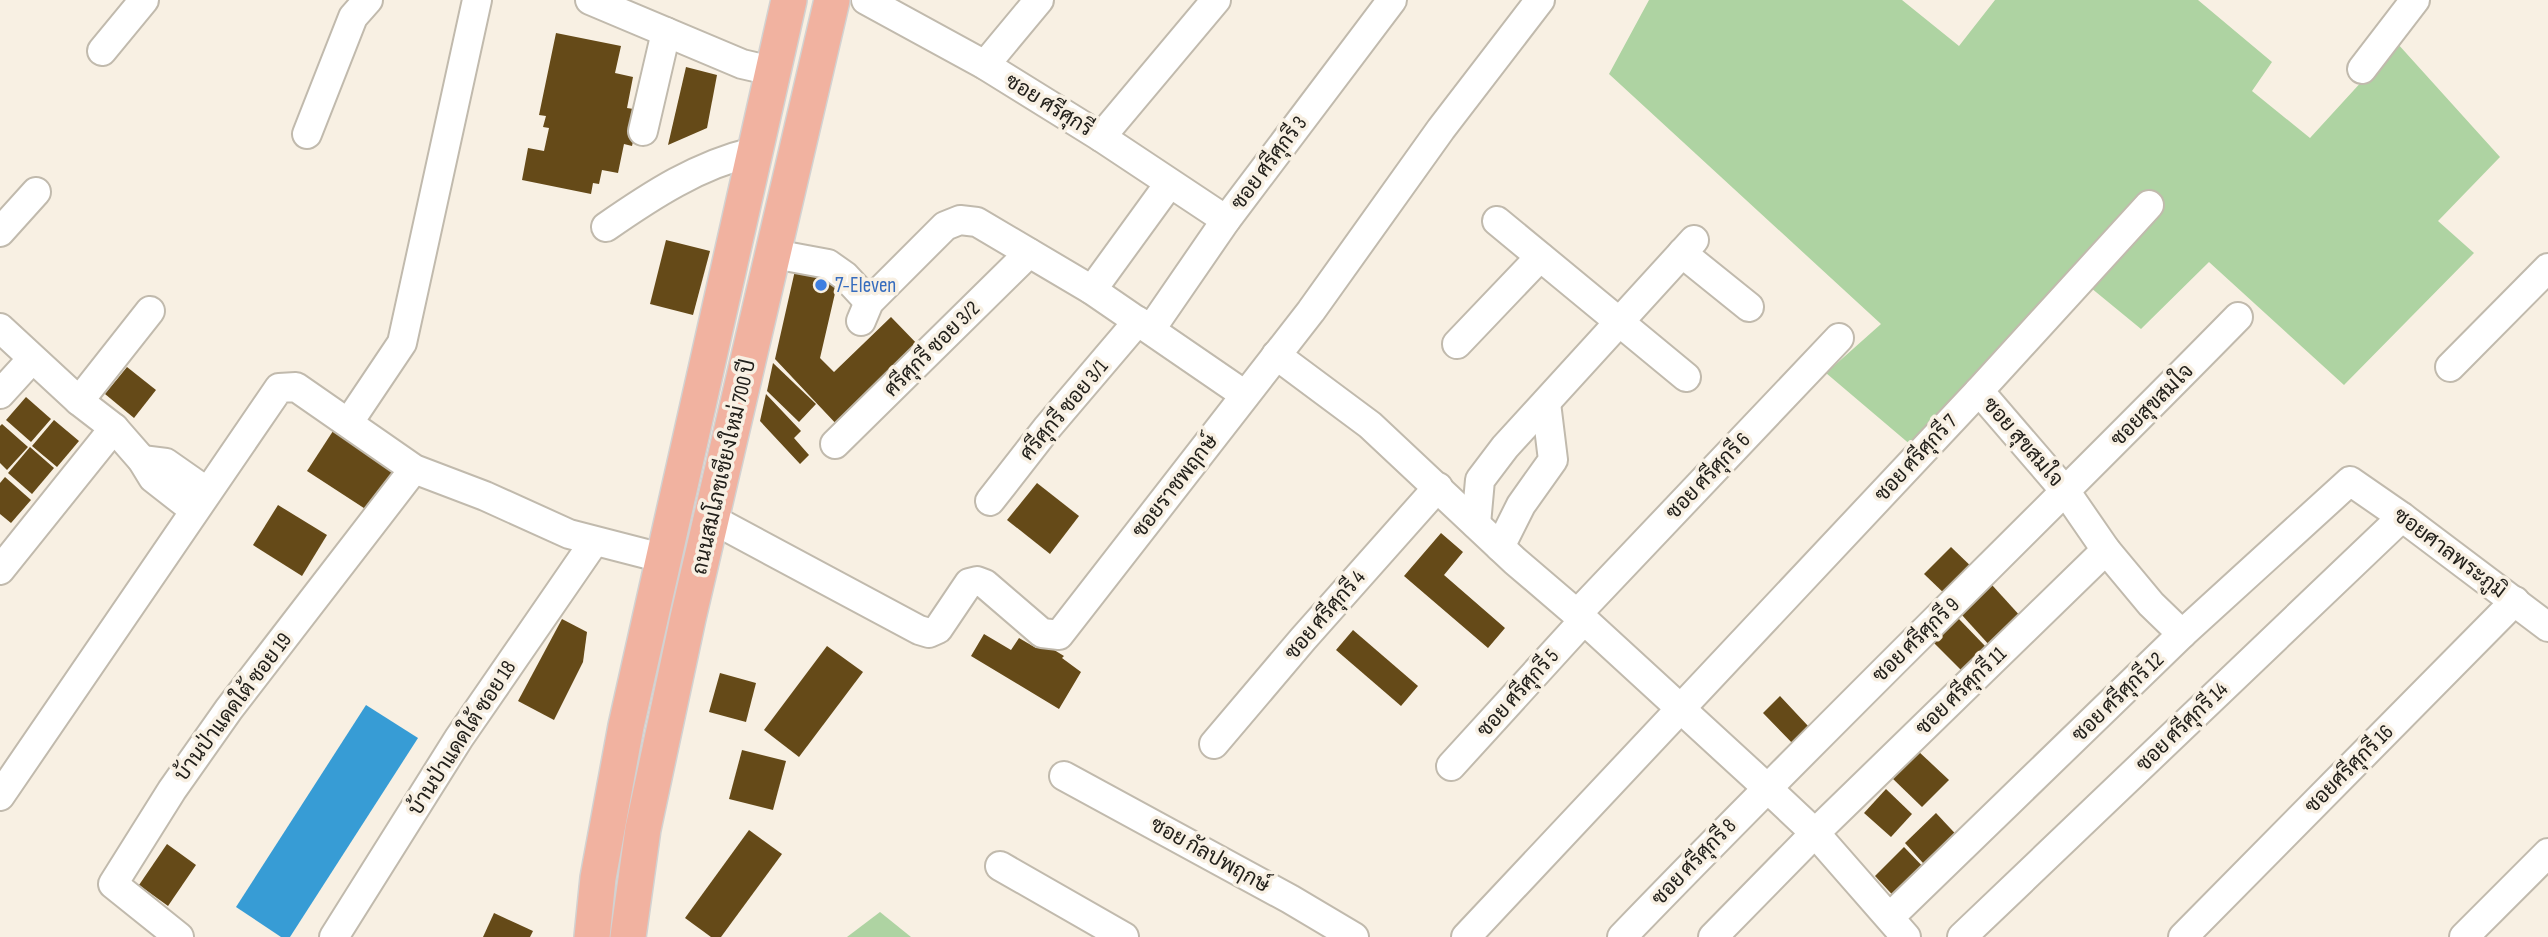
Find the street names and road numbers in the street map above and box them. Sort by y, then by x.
street label: ซอย ศรีศุกรี [1000,67,1098,143]
street label: ซอย ศรีศุกรี 3 [1225,111,1313,215]
street label: ศรีศุกรี ซอย 3/2 [878,295,986,403]
street label: ศรีศุกรี ซอย 3/1 [1014,353,1115,466]
street label: ถนนสมโภชเชียงใหม่ 700 ปี [685,356,761,577]
street label: ซอยสุขสมใจ [2105,358,2199,452]
street label: ซอย สุขสมใจ [1977,392,2069,492]
street label: ซอย ศรีศุกรี 7 [1869,408,1964,507]
street label: ซอย ศรีศุกรี 6 [1660,427,1756,525]
street label: ซอยราชพฤกษ์ [1125,428,1223,543]
street label: ซอยศาลพระภูมิ [2388,503,2511,605]
street label: ซอย ศรีศุกรี 4 [1279,564,1372,666]
street label: ซอย ศรีศุกรี 9 [1867,592,1965,688]
street label: บ้านป่าแดดใต้ ซอย 19 [168,627,297,786]
street label: ซอย ศรีศุกรี 11 [1910,640,2013,741]
street label: ซอย ศรีศุกรี 5 [1471,643,1565,743]
street label: ซอย ศรีศุกรี 12 [2066,646,2170,748]
street label: บ้านป่าแดดใต้ ซอย 18 [402,655,521,820]
street label: ซอย ศรีศุกรี 14 [2130,676,2234,778]
street label: ซอยศรีศุกรี 16 [2299,719,2399,819]
street label: ซอย กัลปพฤกษ์ [1146,810,1276,898]
street label: ซอย ศรีศุกรี 8 [1646,813,1742,911]

